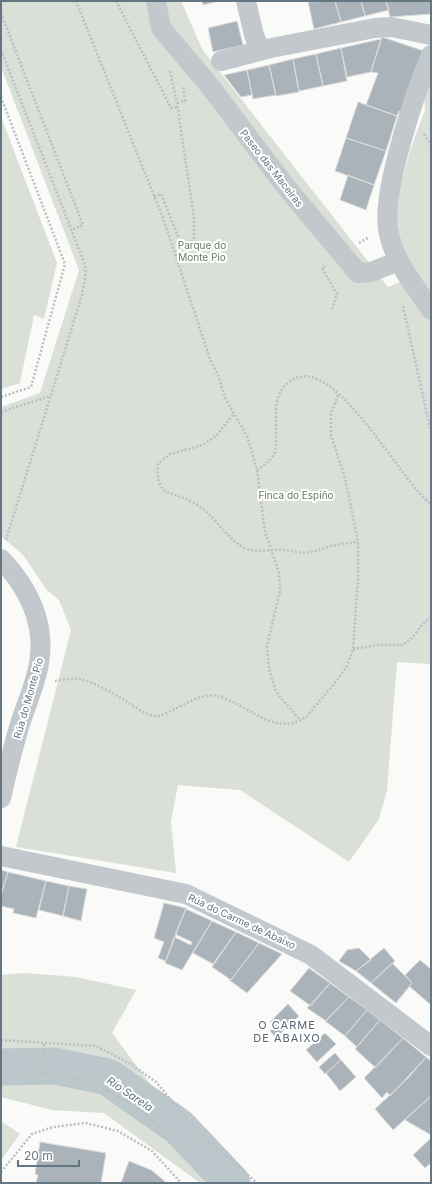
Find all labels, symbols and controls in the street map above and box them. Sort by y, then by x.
street label: Paseo das Maceiras [238,127,306,209]
park label: Parque do Monte Pío [178,239,226,263]
park label: Finca do Espiño [258,489,334,501]
street label: Rúa do Monte Pío [11,656,45,740]
street label: Rúa do Carme de Abaixo [186,891,298,951]
district label: O CARME DE ABAIXO [253,1018,321,1045]
water label: Río Sarela [104,1073,156,1115]
scale bar [18,1142,79,1168]
text: 20 m [24,1148,53,1163]

